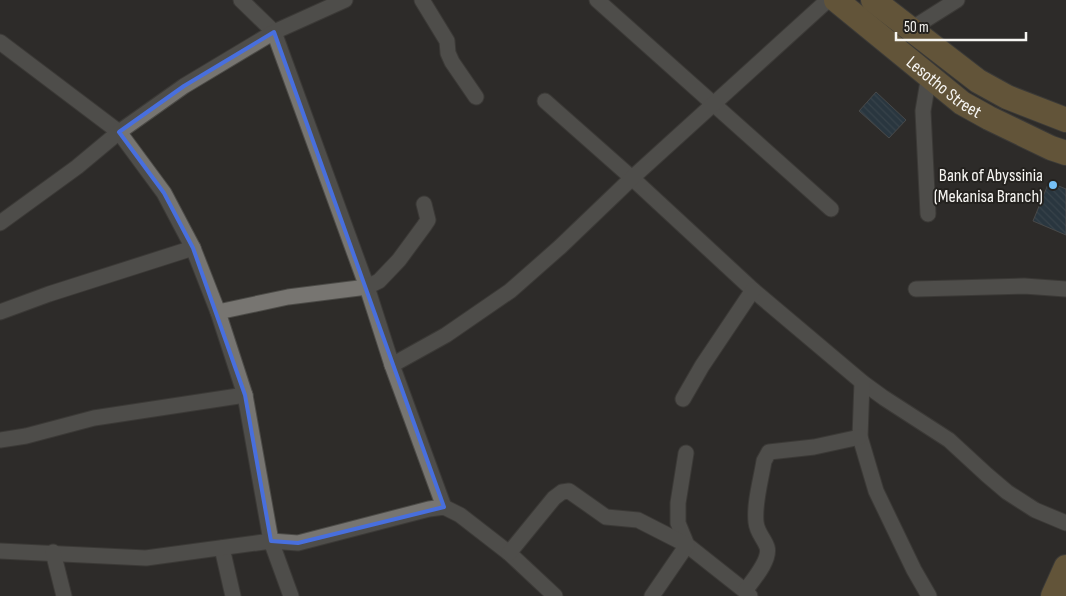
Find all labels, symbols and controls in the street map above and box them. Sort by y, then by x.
scale bar [896,10,1026,42]
text: 50 m [904,18,929,37]
street label: Lesotho Street [902,52,986,123]
place label: Bank of Abyssinia (Mekanisa Branch) [934,165,1043,207]
marker: Bank of Abyssinia (Mekanisa Branch) [1047,179,1059,191]

